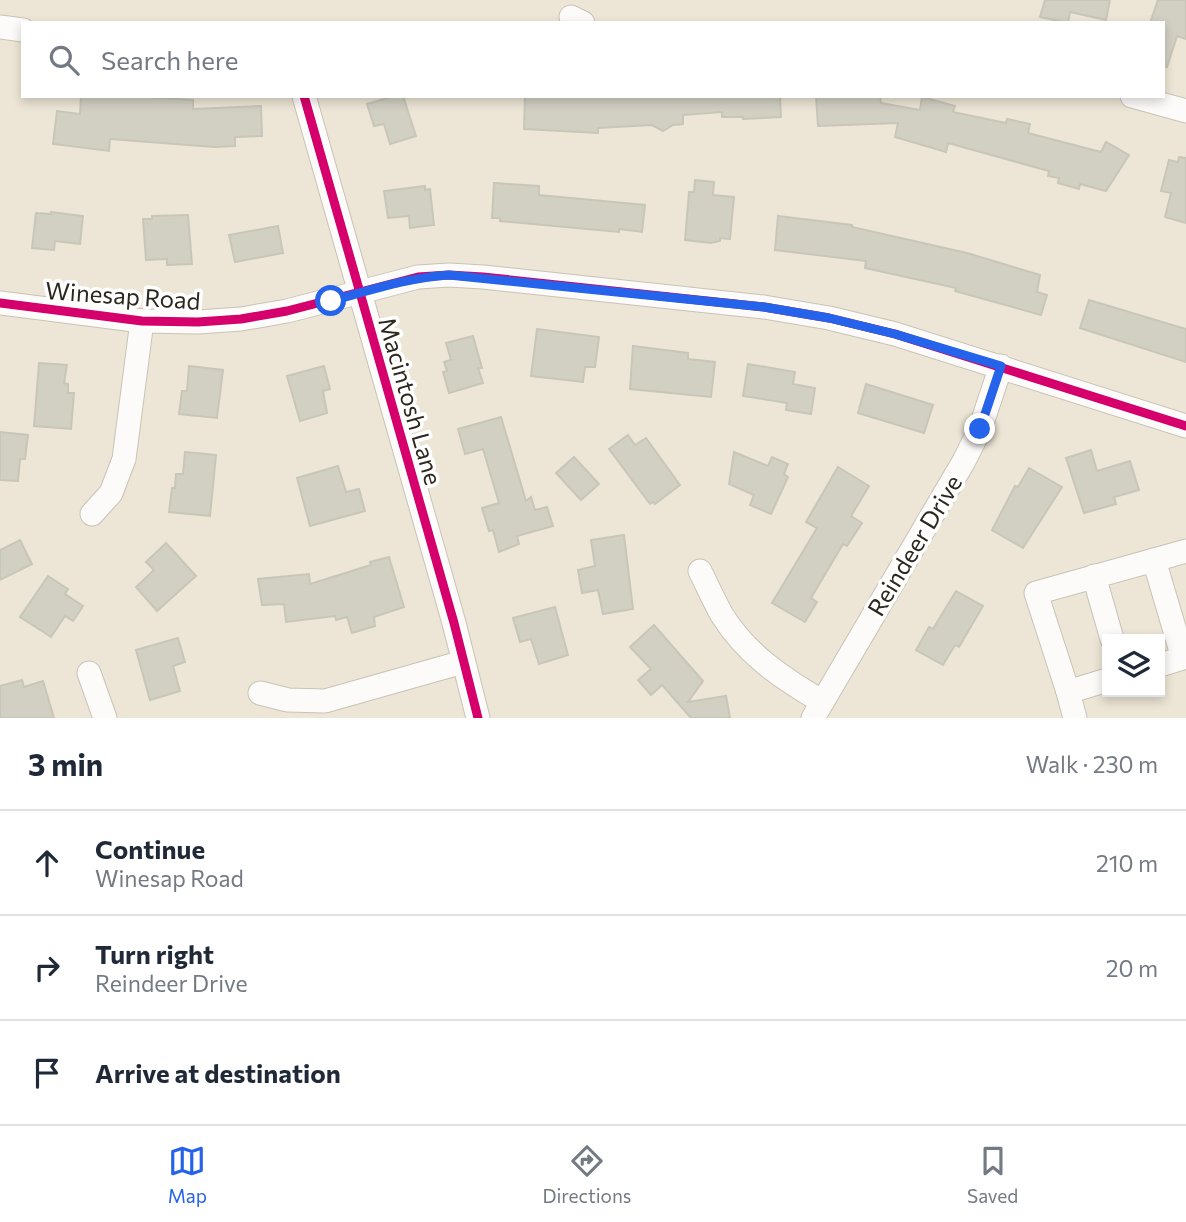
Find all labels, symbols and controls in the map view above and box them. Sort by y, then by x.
search box [21,21,1165,98]
icon: search [45,41,83,79]
text: Search here [101,44,239,75]
street label: Winesap Road [44,275,202,315]
route start [315,285,346,316]
street label: Macintosh Lane [373,314,449,488]
route end [964,413,995,444]
street label: Reindeer Drive [861,469,967,621]
map controls [1102,634,1165,697]
button: layers [1102,634,1165,697]
text: 3 min [28,745,103,782]
text: Walk · 230 m [1026,750,1158,778]
text: Continue [95,833,205,864]
icon: ahead [28,844,66,882]
text: 210 m [1096,849,1158,877]
text: Winesap Road [95,864,244,892]
text: Turn right [95,938,214,969]
icon: right [28,949,66,987]
text: 20 m [1106,954,1158,982]
text: Reindeer Drive [95,969,248,997]
icon: arrive [28,1054,66,1092]
text: Arrive at destination [95,1057,341,1088]
tab: Map [168,1142,207,1207]
tab: Directions [542,1142,632,1207]
tab: Saved [967,1142,1018,1207]

